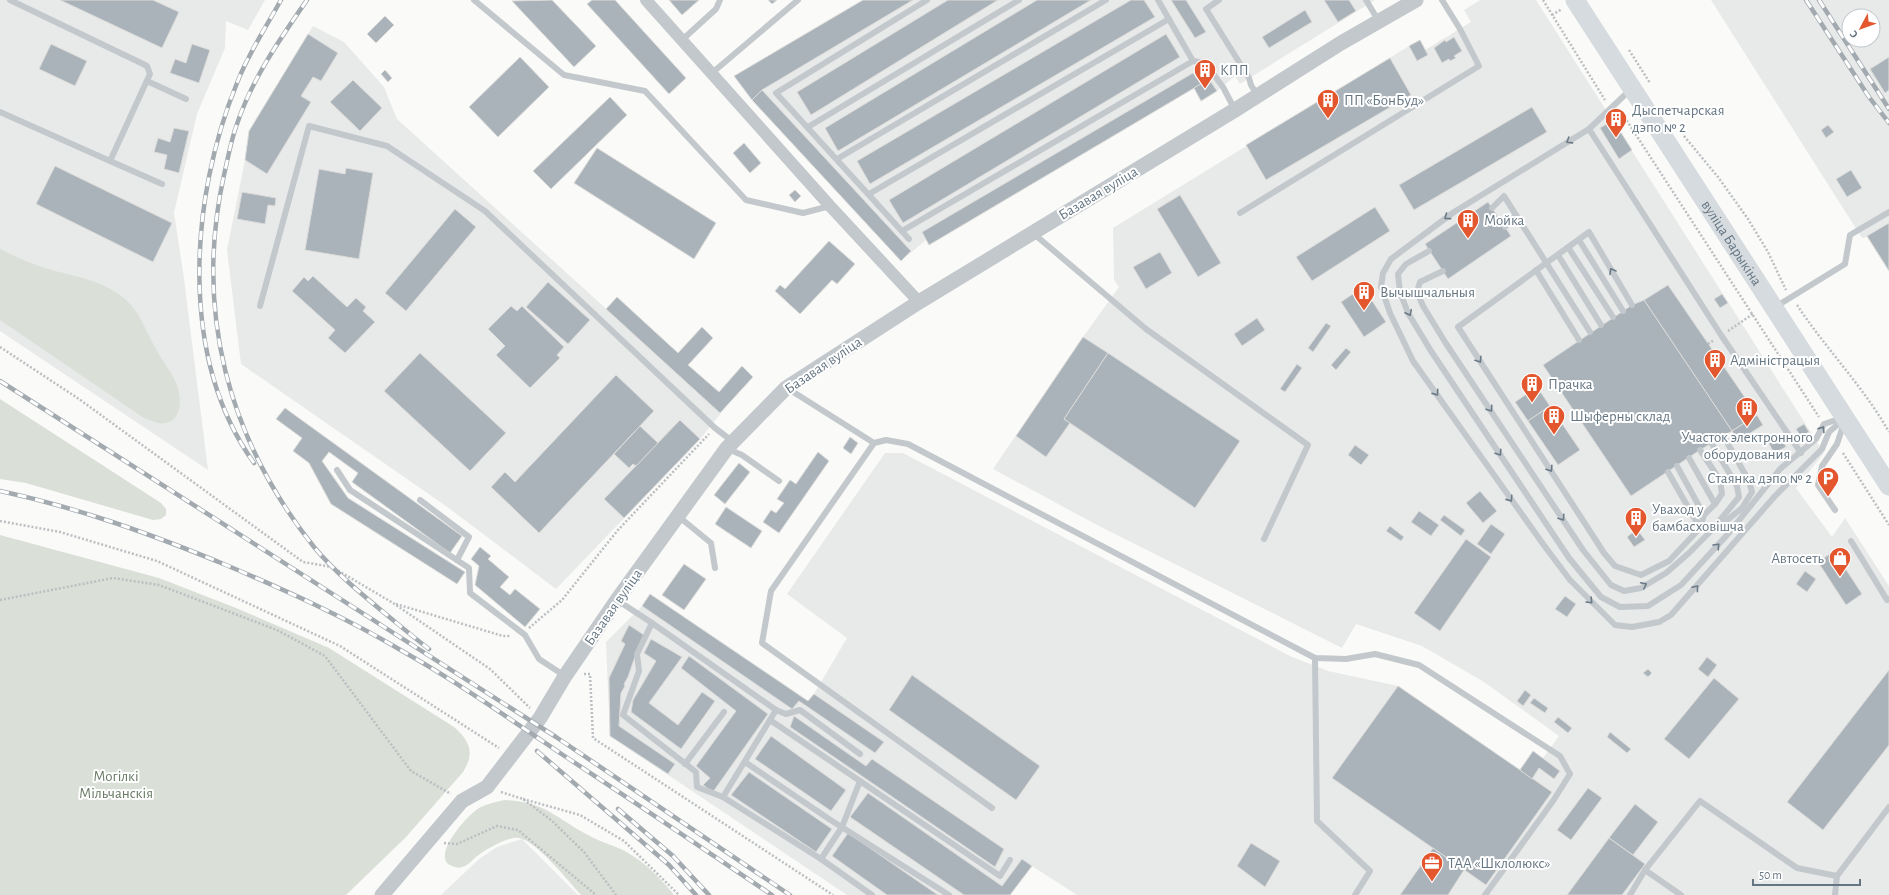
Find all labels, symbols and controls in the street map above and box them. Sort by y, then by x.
north arrow [1841,8,1881,48]
text: С [1848,28,1860,40]
building icon: КПП [1192,57,1218,90]
place label: КПП [1220,63,1249,78]
building icon: ПП «БонБуд» [1315,87,1341,120]
place label: ПП «БонБуд» [1344,93,1424,108]
place label: Дыспетчарская дэпо № 2 [1632,103,1724,135]
building icon: Дыспетчарская дэпо № 2 [1603,106,1629,139]
one-way arrow [1566,136,1573,144]
street label: Базавая вуліца [1056,164,1141,223]
street label: вуліца Барыкіна [1698,198,1764,288]
building icon: Мойка [1455,207,1481,240]
one-way arrow [1445,212,1452,219]
place label: Мойка [1484,213,1524,228]
one-way arrow [1610,268,1617,275]
building icon: Вычышчальныя [1351,279,1377,312]
place label: Вычышчальныя [1380,285,1475,300]
one-way arrow [1404,309,1412,317]
street label: Базавая вуліца [782,334,865,397]
building icon: Адміністрацыя [1702,347,1728,380]
place label: Адміністрацыя [1730,353,1820,368]
one-way arrow [1474,356,1482,363]
building icon: Прачка [1519,371,1545,404]
place label: Прачка [1548,377,1593,392]
one-way arrow [1431,388,1438,395]
building icon: Участок электронного оборудования [1734,395,1760,428]
building icon: Шыферны склад [1541,403,1567,436]
one-way arrow [1485,405,1493,412]
place label: Шыферны склад [1570,409,1670,424]
one-way arrow [1817,427,1824,434]
place label: Участок электронного оборудования [1681,430,1813,462]
one-way arrow [1494,449,1501,456]
one-way arrow [1545,465,1553,472]
parking icon: Стаянка дэпо № 2 [1815,465,1841,498]
place label: Стаянка дэпо № 2 [1707,471,1812,486]
one-way arrow [1505,495,1513,502]
place label: Уваход у бамбасховішча [1652,502,1744,534]
building icon: Уваход у бамбасховішча [1623,505,1649,538]
one-way arrow [1557,514,1564,521]
one-way arrow [1712,543,1720,551]
shop icon: Автосеть [1827,545,1853,578]
place label: Автосеть [1771,551,1825,566]
street label: Базавая вуліца [582,566,645,648]
one-way arrow [1640,582,1647,590]
one-way arrow [1692,585,1699,593]
one-way arrow [1585,596,1593,604]
park label: Могілкі Мільчанскія [79,769,153,801]
office icon: ТАА «Шклолюкс» [1419,850,1445,883]
place label: ТАА «Шклолюкс» [1448,856,1551,871]
scale bar [1753,861,1860,887]
text: 50 m [1759,869,1782,881]

